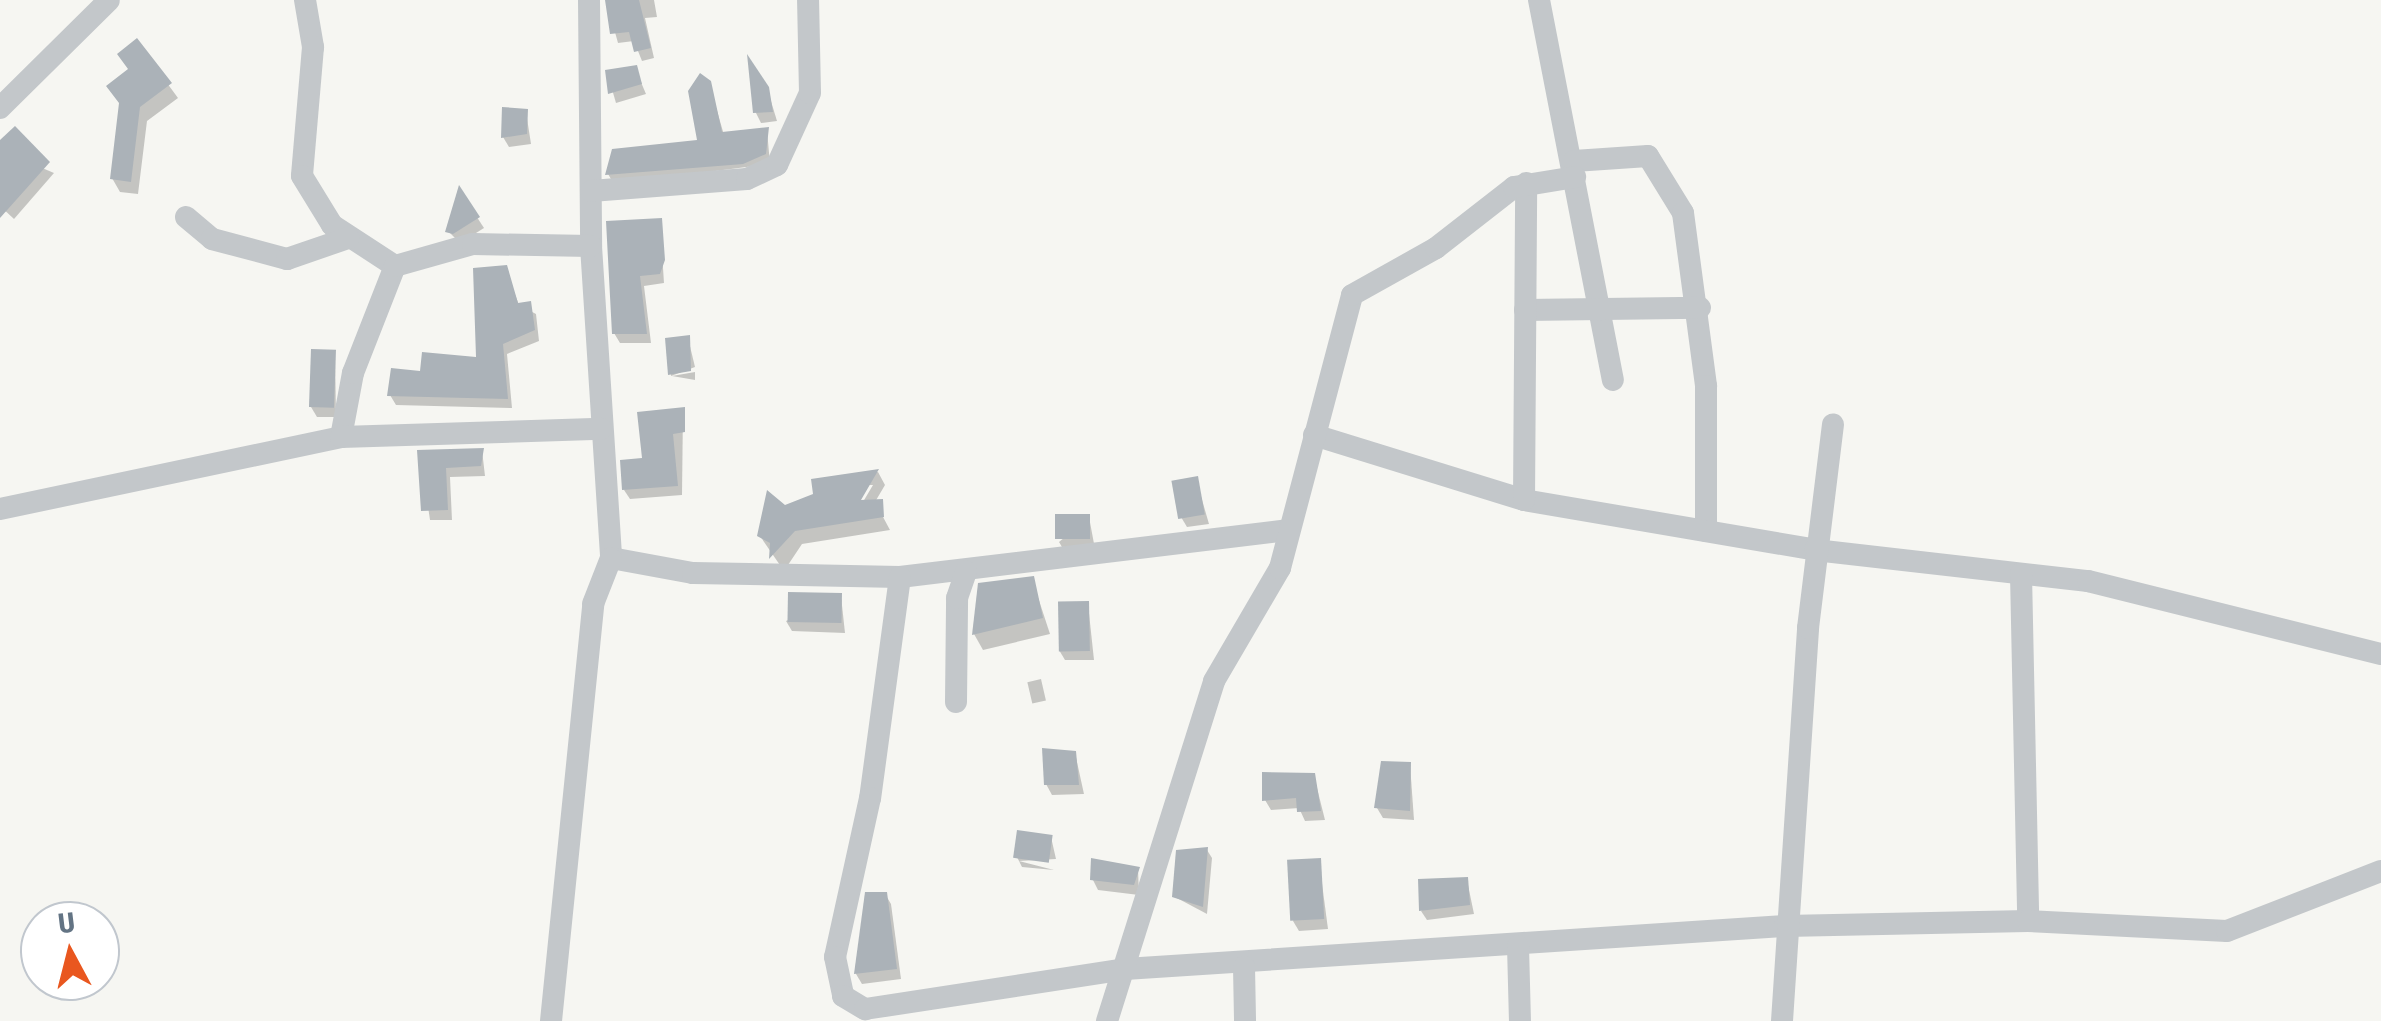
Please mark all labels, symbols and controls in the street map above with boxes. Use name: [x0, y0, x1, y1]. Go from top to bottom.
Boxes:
north arrow: [20, 901, 120, 1001]
text: U: [56, 905, 77, 940]

